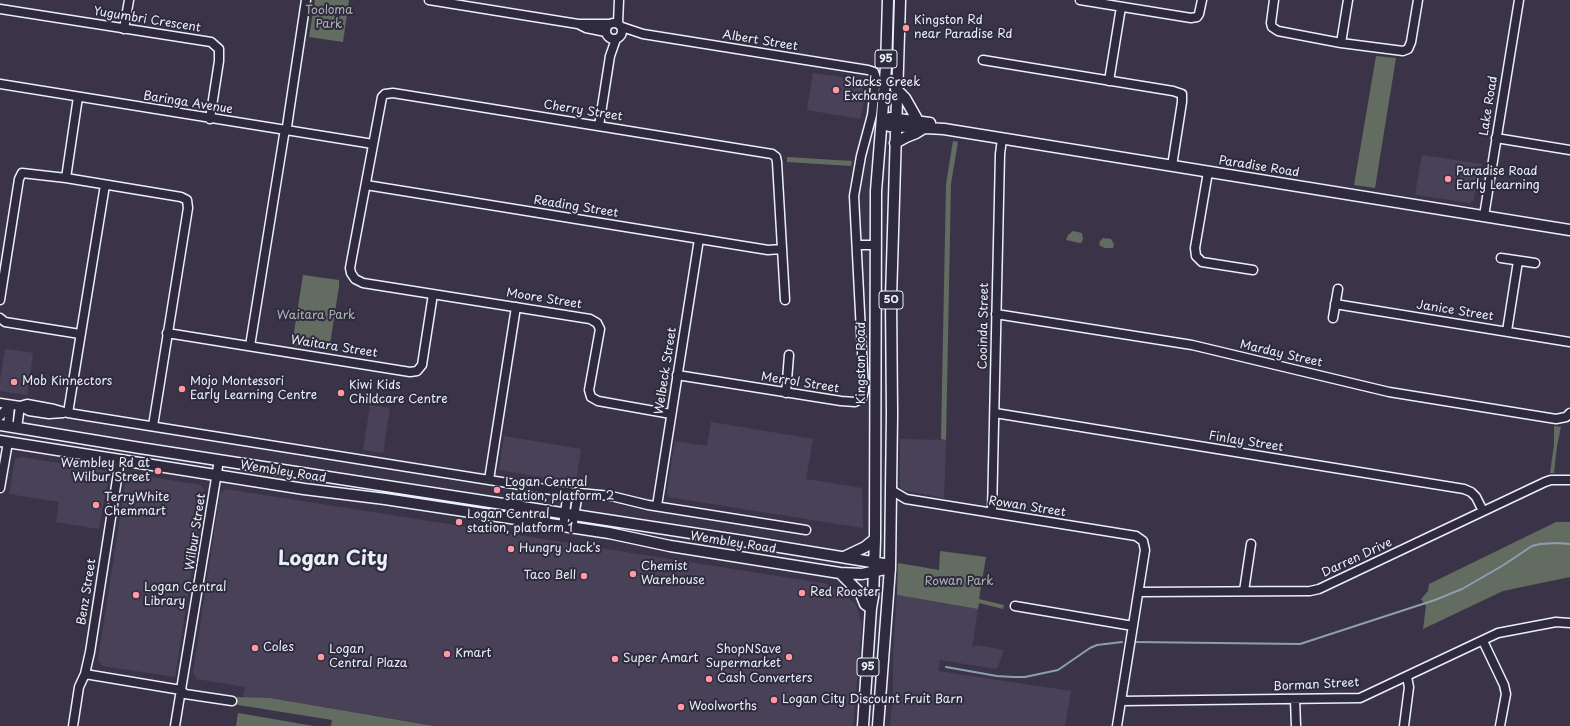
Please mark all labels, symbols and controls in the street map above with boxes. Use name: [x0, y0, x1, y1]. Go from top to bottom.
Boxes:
street label: Yugumbri Crescent: [92, 4, 202, 36]
park label: Tooloma Park: [305, 4, 353, 32]
place label: Kingston Rd near Paradise Rd: [914, 14, 1013, 42]
marker: Kingston Rd near Paradise Rd: [901, 23, 911, 33]
street label: Albert Street: [721, 28, 799, 54]
road number: 95: [875, 50, 897, 68]
street label: Lake Road: [1477, 75, 1501, 137]
place label: Slacks Creek Exchange: [844, 76, 920, 104]
marker: Slacks Creek Exchange: [831, 85, 841, 95]
street label: Baringa Avenue: [142, 89, 234, 117]
street label: Cherry Street: [542, 98, 624, 124]
street label: Paradise Road: [1218, 154, 1300, 180]
place label: Paradise Road Early Learning: [1456, 165, 1540, 193]
marker: Paradise Road Early Learning: [1443, 174, 1453, 184]
street label: Reading Street: [533, 193, 619, 221]
street label: Cooinda Street: [976, 283, 992, 369]
street label: Moore Street: [505, 286, 583, 312]
road number: 50: [879, 291, 903, 309]
street label: Janice Street: [1415, 298, 1495, 324]
park label: Waitara Park: [277, 309, 355, 323]
street label: Kingston Road: [855, 322, 869, 404]
street label: Welbeck Street: [652, 326, 680, 416]
street label: Waitara Street: [290, 333, 378, 361]
street label: Marday Street: [1238, 338, 1324, 370]
street label: Merrol Street: [760, 370, 840, 396]
place label: Mob Kinnectors: [22, 375, 112, 389]
place label: Mojo Montessori Early Learning Centre: [190, 375, 317, 403]
marker: Mob Kinnectors: [9, 377, 19, 387]
place label: Kiwi Kids Childcare Centre: [349, 379, 448, 407]
marker: Mojo Montessori Early Learning Centre: [177, 384, 187, 394]
marker: Kiwi Kids Childcare Centre: [336, 388, 346, 398]
street label: Finlay Street: [1208, 429, 1284, 455]
place label: Wembley Rd at Wilbur Street: [61, 457, 150, 485]
street label: Wembley Road: [239, 458, 327, 486]
marker: Wembley Rd at Wilbur Street: [153, 466, 163, 476]
place label: Logan Central station, platform 2: [505, 476, 614, 504]
marker: Logan Central station, platform 2: [492, 485, 502, 495]
place label: TerryWhite Chemmart: [104, 491, 169, 519]
street label: Wilbur Street: [183, 492, 209, 572]
street label: Rowan Street: [987, 494, 1067, 520]
marker: TerryWhite Chemmart: [91, 500, 101, 510]
place label: Logan Central station, platform 1: [467, 508, 573, 536]
marker: Logan Central station, platform 1: [454, 517, 464, 527]
street label: Wembley Road: [689, 529, 777, 557]
street label: Darren Drive: [1320, 535, 1394, 581]
place label: Hungry Jack's: [519, 542, 601, 556]
marker: Hungry Jack's: [506, 544, 516, 554]
district label: Logan City: [278, 547, 388, 571]
street label: Benz Street: [75, 558, 99, 626]
place label: Chemist Warehouse: [641, 560, 705, 588]
place label: Taco Bell: [524, 569, 576, 583]
marker: Chemist Warehouse: [628, 569, 638, 579]
marker: Taco Bell: [579, 571, 589, 581]
park label: Rowan Park: [925, 575, 993, 589]
place label: Logan Central Library: [144, 581, 227, 609]
place label: Red Rooster: [810, 586, 880, 600]
marker: Red Rooster: [797, 588, 807, 598]
marker: Logan Central Library: [131, 590, 141, 600]
place label: Coles: [263, 641, 294, 655]
marker: Coles: [250, 643, 260, 653]
place label: Logan Central Plaza: [329, 643, 407, 671]
place label: ShopNSave Supermarket: [706, 643, 781, 671]
place label: Kmart: [455, 647, 491, 661]
marker: Kmart: [442, 649, 452, 659]
marker: Logan Central Plaza: [316, 652, 326, 662]
place label: Super Amart: [623, 652, 698, 666]
marker: ShopNSave Supermarket: [784, 652, 794, 662]
marker: Super Amart: [610, 654, 620, 664]
road number: 95: [857, 658, 879, 676]
place label: Cash Converters: [717, 672, 813, 686]
marker: Cash Converters: [704, 674, 714, 684]
street label: Borman Street: [1272, 676, 1360, 694]
place label: Logan City Discount Fruit Barn: [782, 693, 963, 707]
marker: Logan City Discount Fruit Barn: [769, 695, 779, 705]
place label: Woolworths: [689, 700, 757, 714]
marker: Woolworths: [676, 702, 686, 712]

